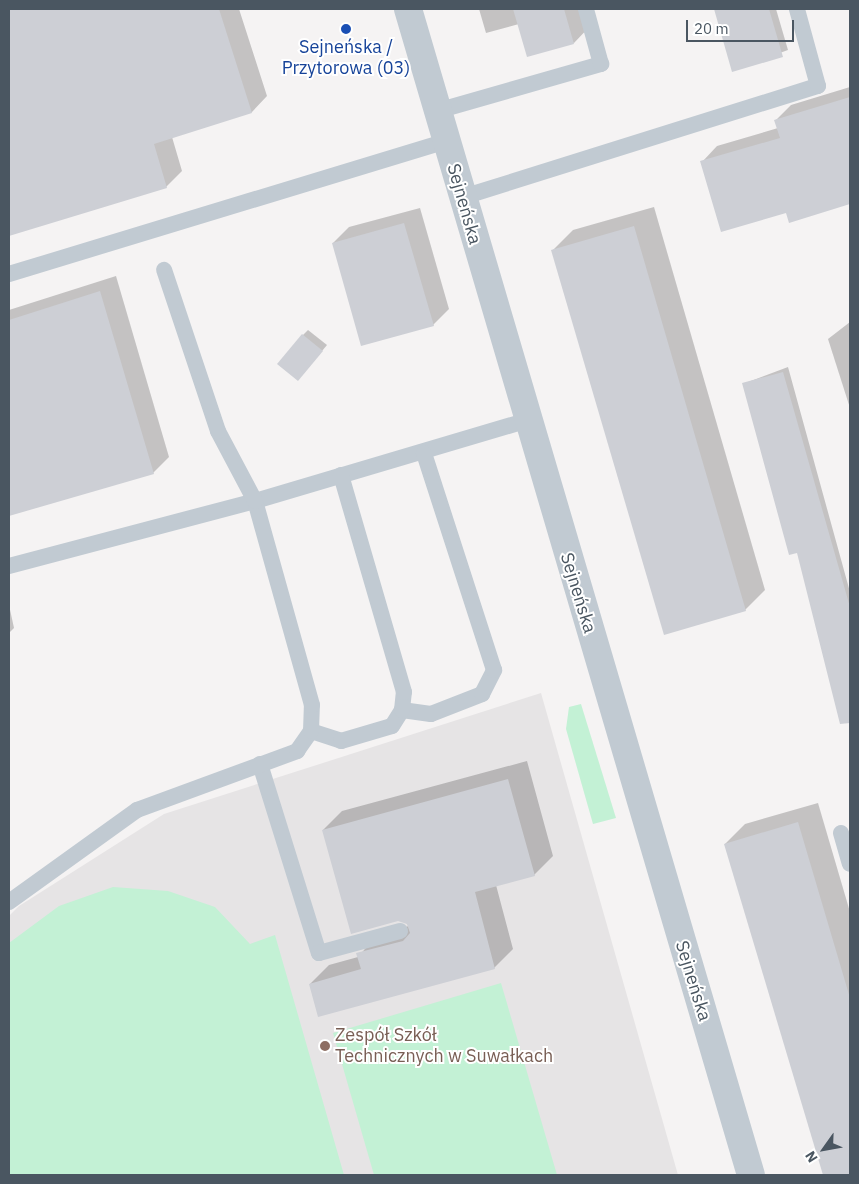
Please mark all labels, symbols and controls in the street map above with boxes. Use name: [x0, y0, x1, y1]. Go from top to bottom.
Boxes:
scale bar: [689, 10, 796, 42]
text: 20 m: [694, 19, 729, 38]
marker: Sejneńska / Przytorowa (03): [340, 23, 352, 35]
place label: Sejneńska / Przytorowa (03): [282, 37, 410, 80]
street label: Sejneńska: [442, 161, 486, 247]
street label: Sejneńska: [556, 550, 600, 636]
street label: Sejneńska: [671, 938, 715, 1024]
place label: Zespół Szkół Technicznych w Suwałkach: [335, 1025, 553, 1068]
marker: Zespół Szkół Technicznych w Suwałkach: [319, 1040, 331, 1052]
north arrow: [799, 1124, 849, 1174]
text: N: [801, 1148, 822, 1166]

